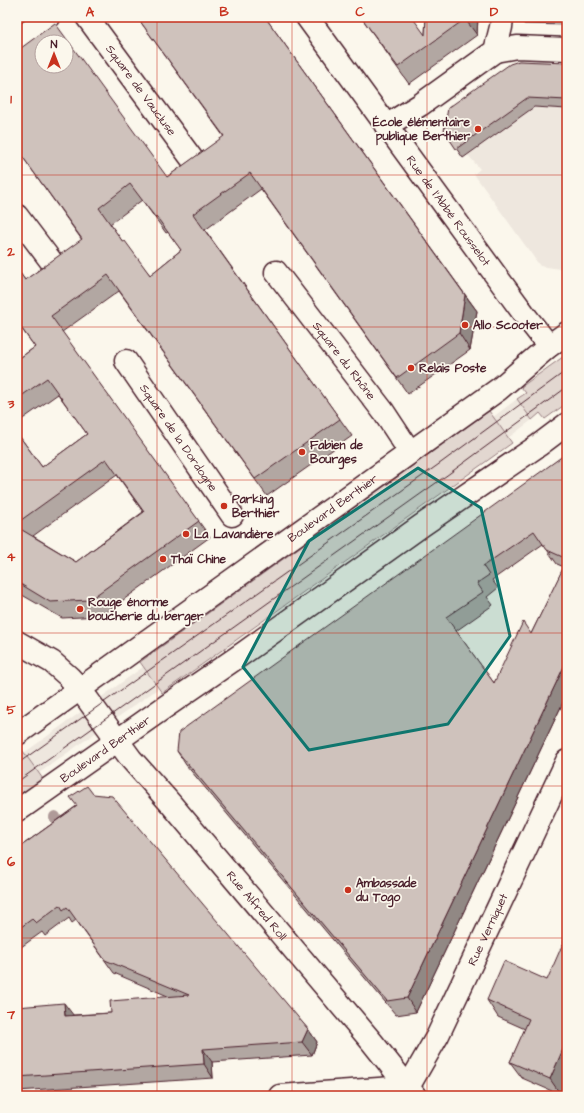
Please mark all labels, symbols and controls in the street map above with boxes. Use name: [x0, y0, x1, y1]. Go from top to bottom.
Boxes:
text: A: [86, 3, 95, 21]
text: B: [219, 3, 229, 21]
text: C: [355, 3, 365, 21]
text: D: [490, 3, 499, 21]
north arrow: [34, 34, 74, 74]
text: N: [51, 37, 58, 52]
street label: Square de Vaucluse: [102, 41, 181, 140]
text: 1: [10, 90, 12, 108]
place label: École élémentaire publique Berthier: [373, 114, 471, 146]
marker: École élémentaire publique Berthier: [473, 124, 483, 134]
street label: Rue de l'Abbé Rousselot: [402, 152, 495, 270]
text: 2: [6, 243, 15, 261]
place label: Allo Scooter: [473, 317, 543, 334]
street label: Square du Rhône: [309, 318, 380, 404]
marker: Allo Scooter: [460, 320, 470, 330]
place label: Relais Poste: [419, 360, 487, 377]
marker: Relais Poste: [406, 363, 416, 373]
street label: Square de la Dordogne: [136, 380, 222, 495]
text: 3: [7, 395, 15, 413]
place label: Fabien de Bourges: [310, 437, 363, 470]
marker: Fabien de Bourges: [297, 447, 307, 457]
street label: Boulevard Berthier: [284, 470, 381, 546]
place label: Parking Berthier: [232, 491, 280, 522]
marker: Parking Berthier: [219, 501, 229, 511]
place label: La Lavandière: [194, 526, 274, 543]
marker: La Lavandière: [181, 529, 191, 539]
text: 4: [7, 548, 16, 566]
place label: Thaï Chine: [170, 551, 226, 568]
marker: Thaï Chine: [158, 554, 168, 564]
place label: Rouge énorme boucherie du berger: [88, 594, 204, 627]
marker: Rouge énorme boucherie du berger: [75, 604, 85, 614]
text: 5: [6, 701, 16, 719]
street label: Boulevard Berthier: [57, 711, 154, 787]
text: 6: [7, 853, 16, 871]
street label: Rue Alfred Roll: [223, 867, 291, 944]
place label: Ambassade du Togo: [355, 875, 417, 908]
marker: Ambassade du Togo: [343, 885, 353, 895]
street label: Rue Verniquet: [463, 890, 512, 968]
text: 7: [6, 1006, 16, 1024]

